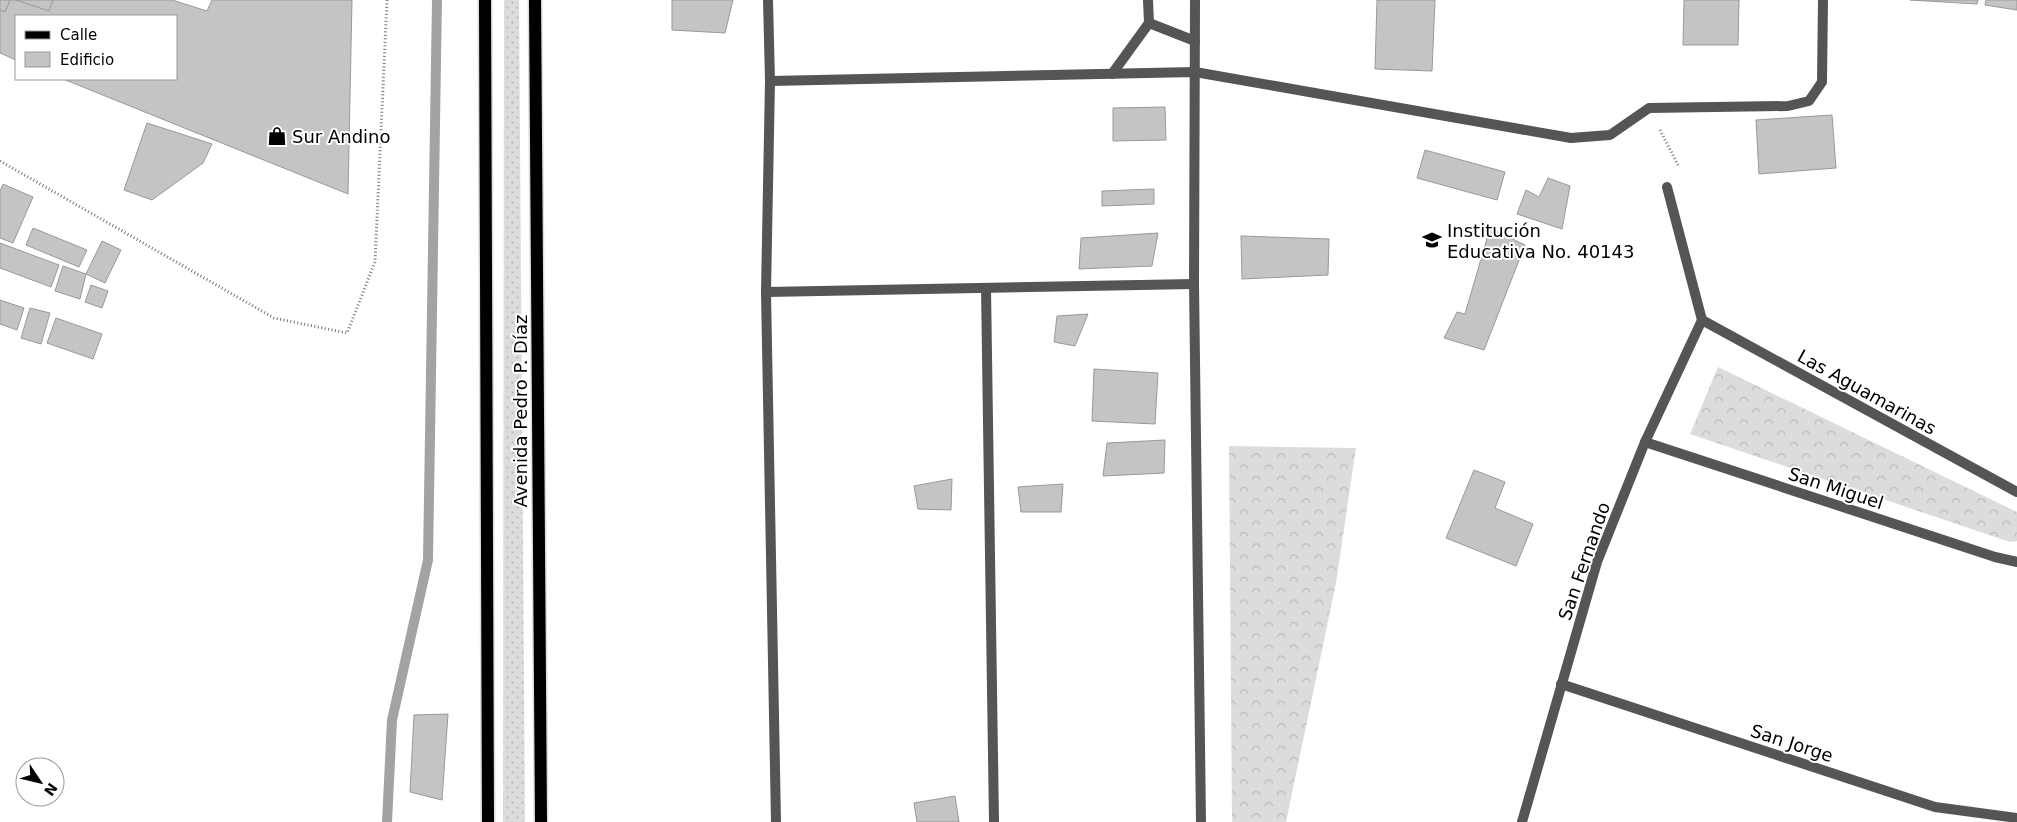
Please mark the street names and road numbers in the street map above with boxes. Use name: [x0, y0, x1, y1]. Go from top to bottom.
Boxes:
street label: Avenida Pedro P. Díaz: [510, 315, 531, 507]
street label: Las Aguamarinas: [1794, 345, 1940, 439]
street label: San Miguel: [1786, 463, 1886, 513]
street label: San Fernando: [1554, 499, 1614, 623]
street label: San Jorge: [1748, 720, 1836, 766]

